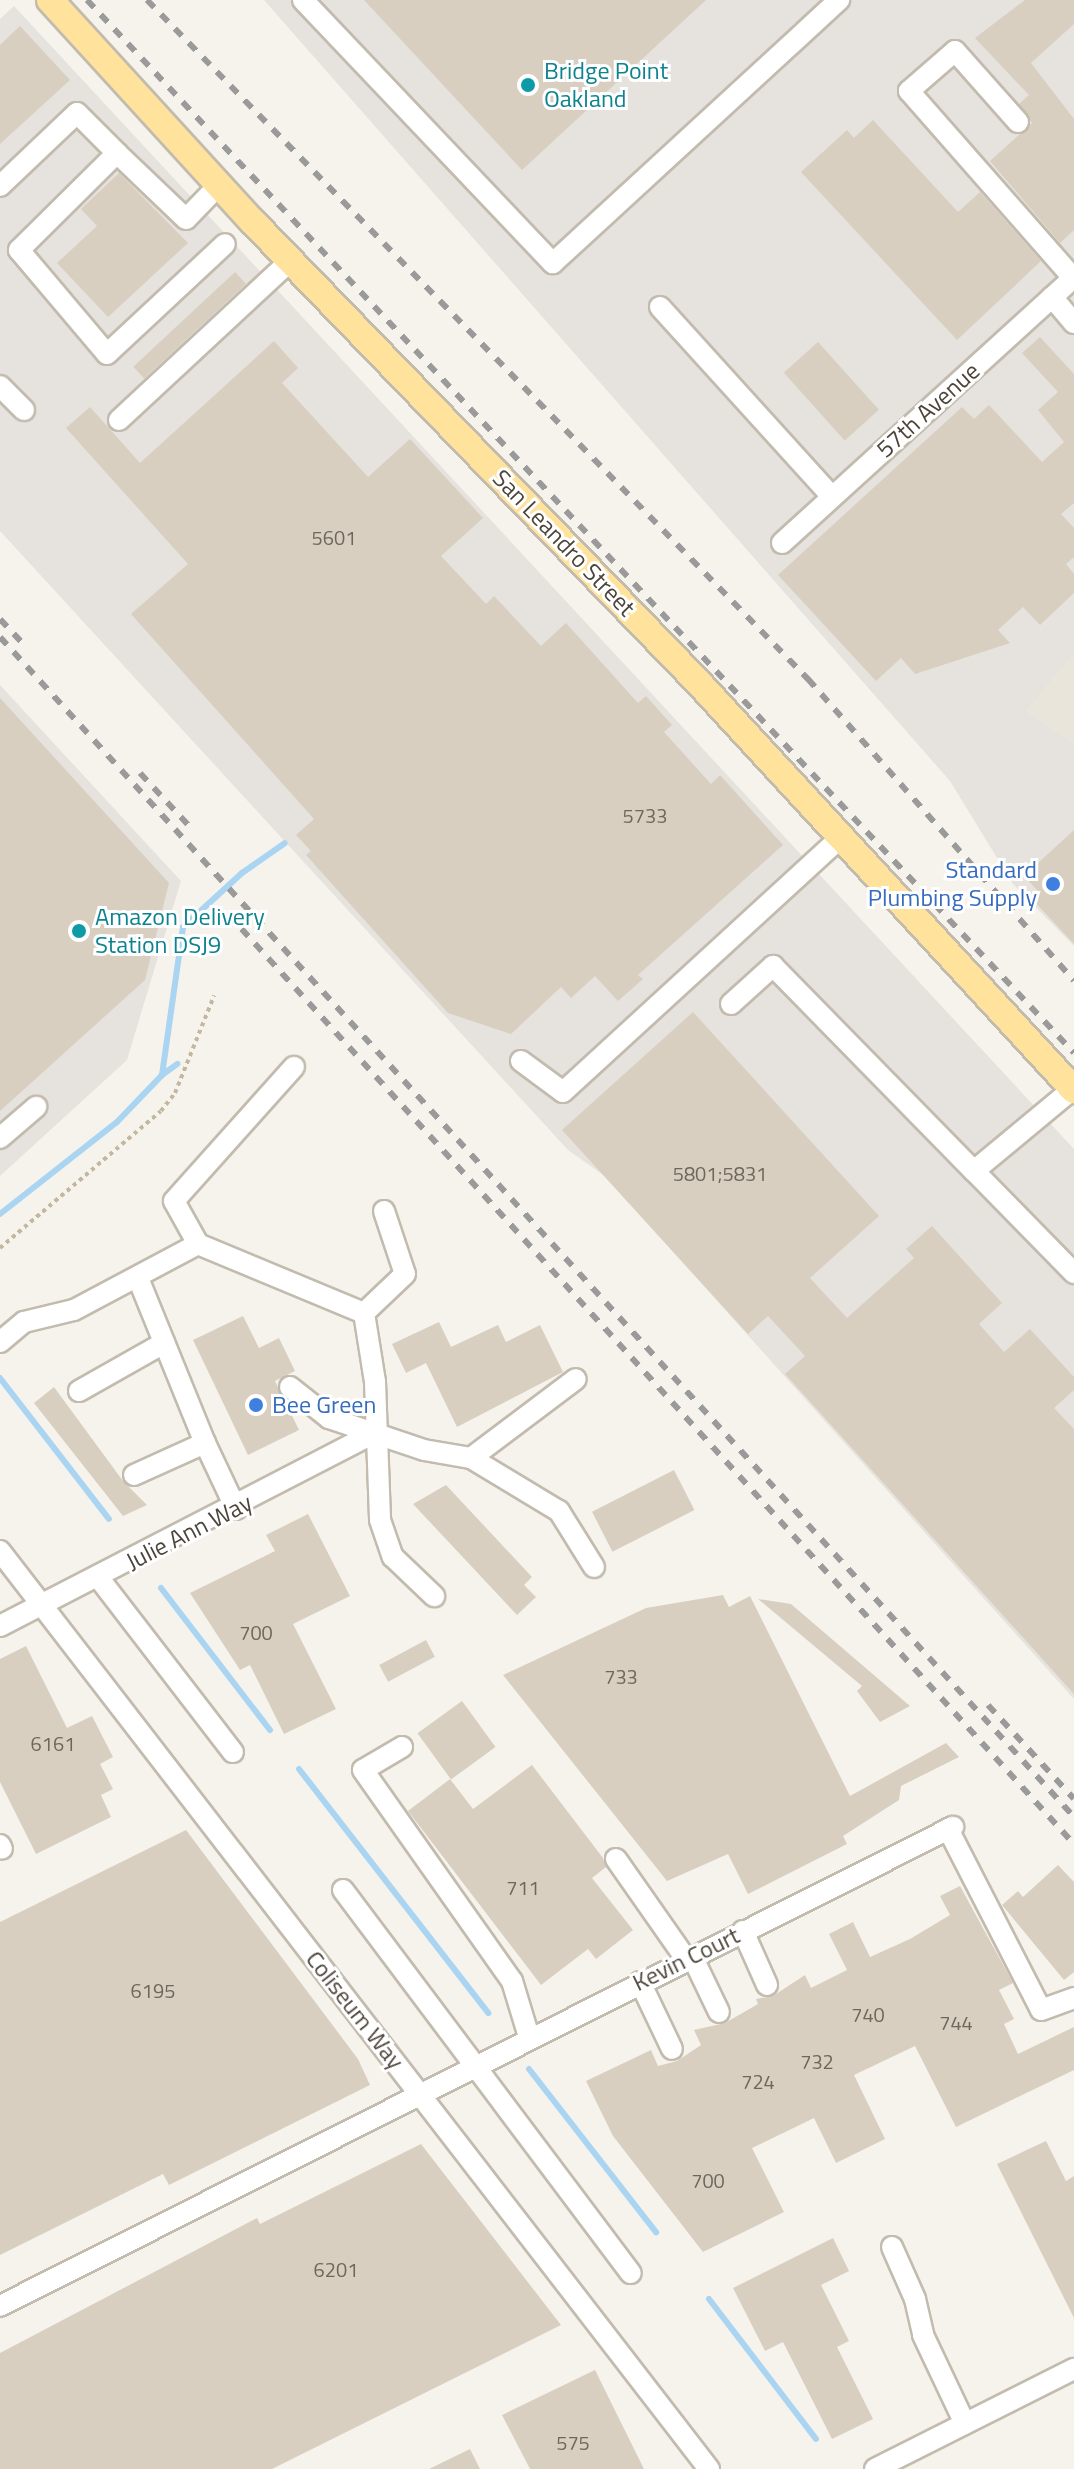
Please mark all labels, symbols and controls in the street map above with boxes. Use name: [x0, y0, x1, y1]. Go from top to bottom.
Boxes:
place label: Bridge Point Oakland: [544, 57, 668, 113]
marker: Bridge Point Oakland: [519, 76, 537, 94]
street label: 57th Avenue: [871, 356, 985, 464]
street label: San Leandro Street: [487, 464, 641, 622]
house number: 5601: [312, 525, 356, 549]
house number: 5733: [623, 803, 667, 827]
place label: Standard Plumbing Supply: [868, 856, 1037, 912]
marker: Standard Plumbing Supply: [1044, 875, 1062, 893]
place label: Amazon Delivery Station DSJ9: [95, 903, 265, 959]
marker: Amazon Delivery Station DSJ9: [70, 922, 88, 940]
house number: 5801;5831: [673, 1161, 767, 1185]
place label: Bee Green: [272, 1391, 376, 1419]
marker: Bee Green: [247, 1396, 265, 1414]
street label: Julie Ann Way: [121, 1488, 257, 1576]
house number: 700: [239, 1620, 273, 1644]
house number: 733: [604, 1664, 638, 1688]
house number: 6161: [31, 1731, 75, 1755]
house number: 711: [506, 1875, 540, 1899]
street label: Kevin Court: [628, 1921, 744, 1997]
street label: Coliseum Way: [300, 1945, 410, 2075]
house number: 6195: [131, 1978, 175, 2002]
house number: 740: [851, 2002, 885, 2026]
house number: 744: [939, 2010, 973, 2034]
house number: 732: [800, 2049, 834, 2073]
house number: 724: [741, 2069, 775, 2093]
house number: 700: [691, 2168, 725, 2192]
house number: 6201: [314, 2257, 358, 2281]
house number: 575: [556, 2430, 590, 2454]

